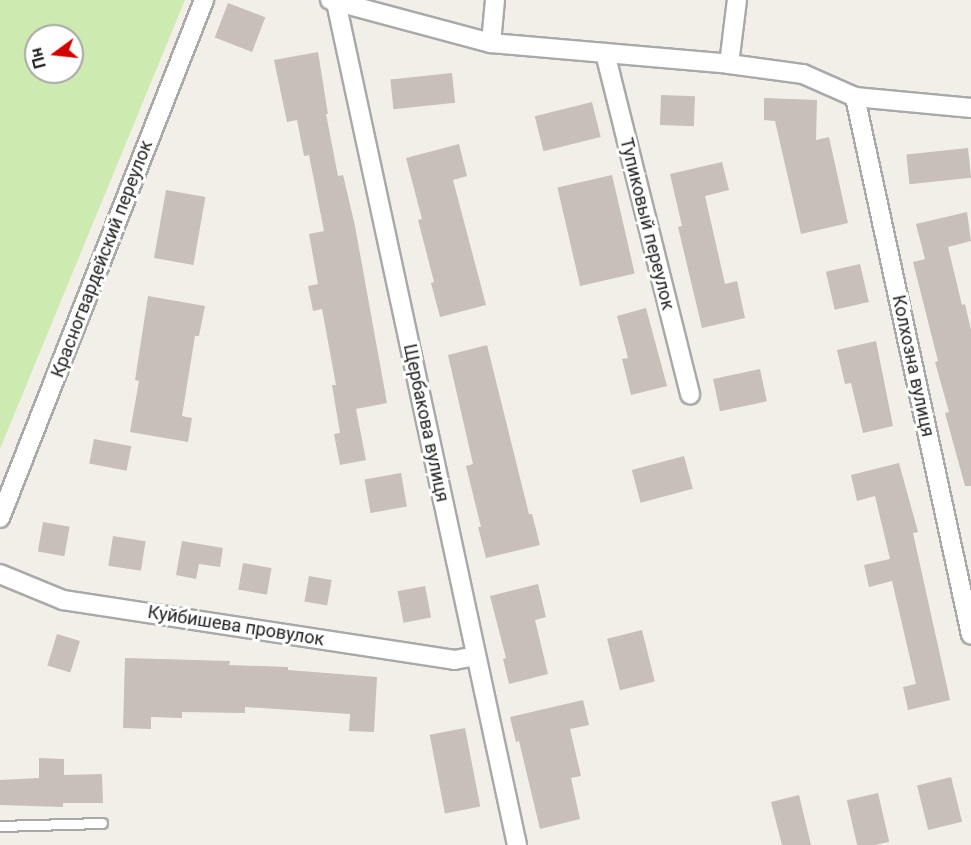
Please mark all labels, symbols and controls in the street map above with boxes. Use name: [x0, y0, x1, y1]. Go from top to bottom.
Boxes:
north arrow: [24, 24, 84, 84]
text: Пн: [26, 46, 50, 71]
street label: Тупиковый переулок: [615, 136, 679, 312]
street label: Красногвардейский переулок: [47, 137, 157, 381]
street label: Колхозна вулиця: [887, 293, 939, 439]
street label: Щербакова вулиця: [399, 342, 453, 504]
street label: Куйбишева провулок: [146, 601, 326, 651]

